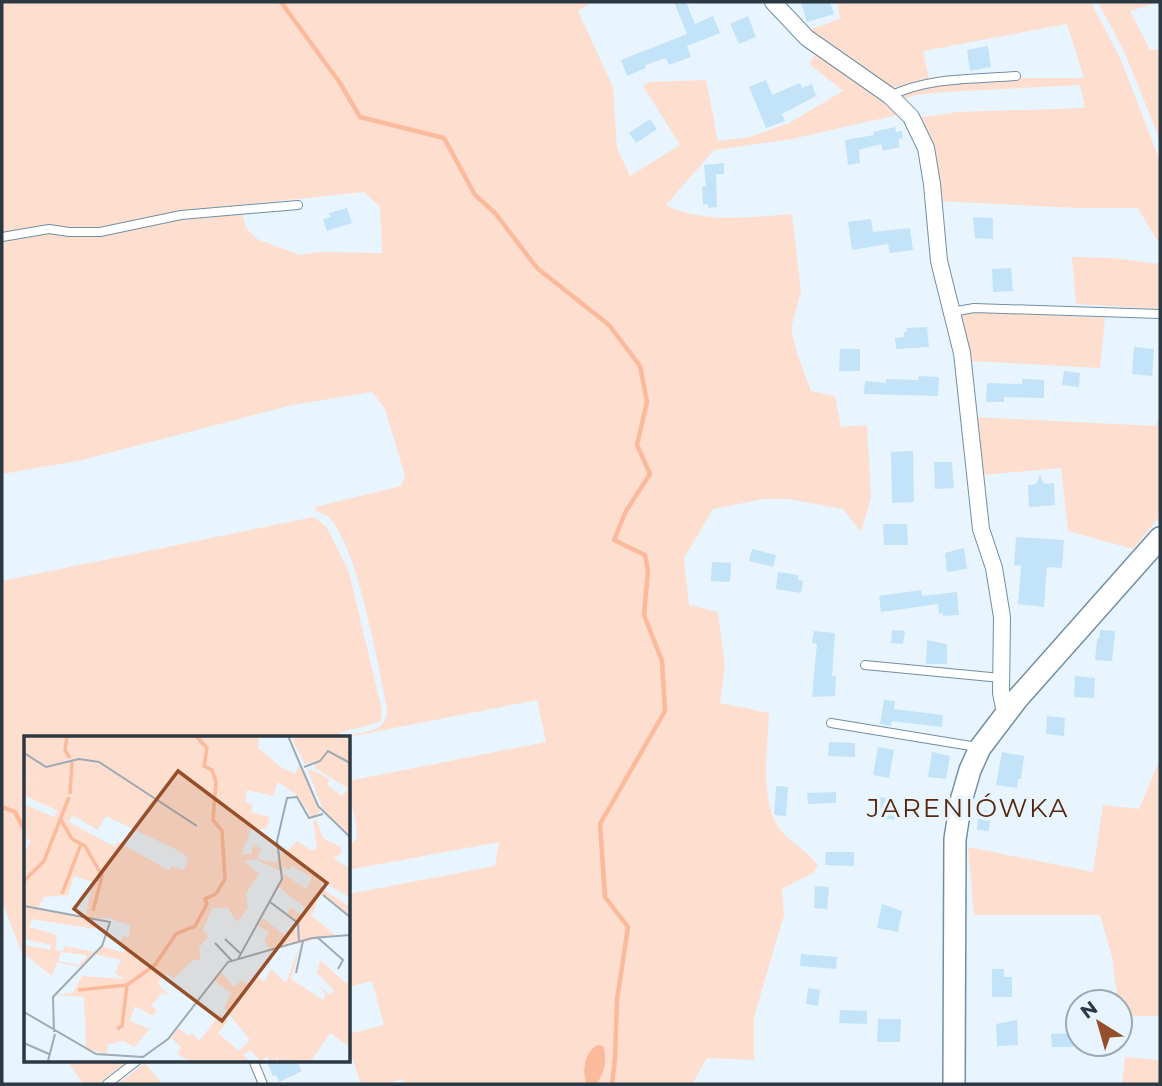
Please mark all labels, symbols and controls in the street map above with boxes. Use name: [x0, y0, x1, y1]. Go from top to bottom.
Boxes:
inset map: [24, 736, 350, 1062]
district label: JARENIÓWKA: [866, 792, 1069, 824]
north arrow: [1064, 988, 1134, 1058]
text: N: [1076, 996, 1102, 1024]

